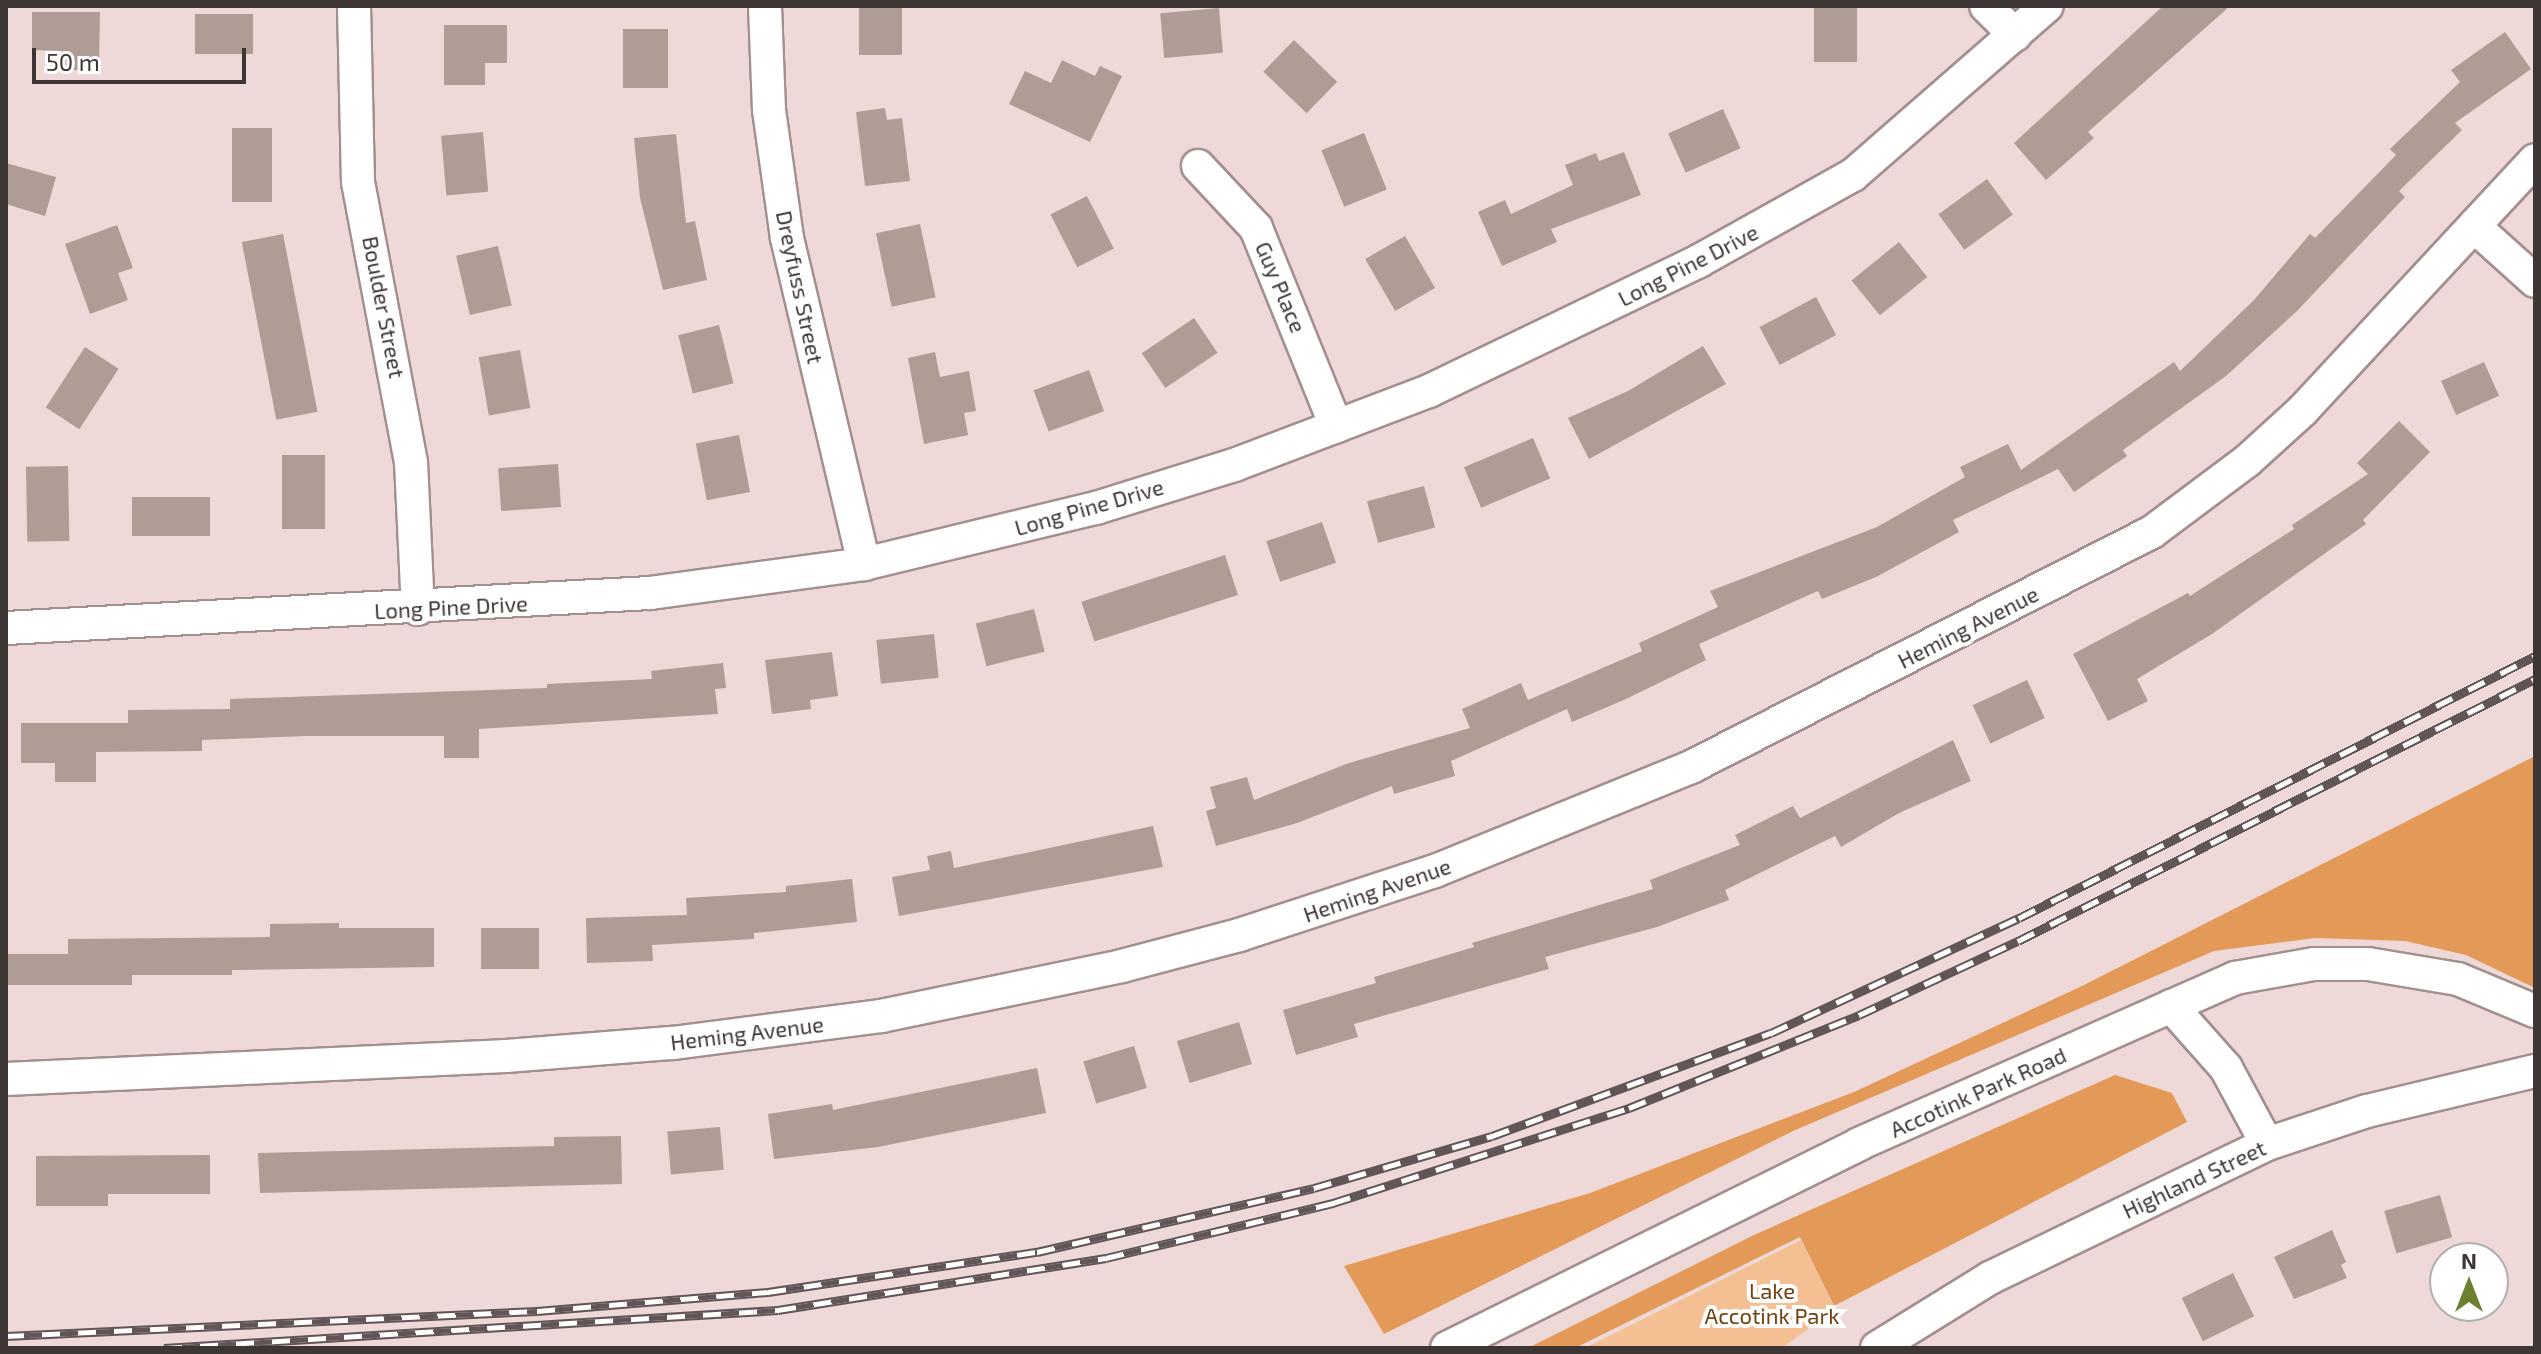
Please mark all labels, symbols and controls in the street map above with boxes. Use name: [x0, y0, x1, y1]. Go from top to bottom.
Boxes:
scale bar: [36, 32, 250, 82]
text: 50 m: [46, 47, 100, 76]
street label: Dreyfuss Street: [771, 208, 829, 366]
street label: Long Pine Drive: [1613, 218, 1763, 312]
street label: Boulder Street: [357, 234, 411, 380]
street label: Guy Place: [1250, 237, 1312, 337]
street label: Long Pine Drive: [1011, 473, 1167, 541]
street label: Heming Avenue: [1893, 580, 2043, 674]
street label: Long Pine Drive: [373, 590, 529, 624]
street label: Heming Avenue: [1299, 852, 1455, 928]
street label: Heming Avenue: [669, 1010, 825, 1056]
street label: Accotink Park Road: [1886, 1041, 2070, 1143]
street label: Highland Street: [2118, 1134, 2270, 1224]
north arrow: [2429, 1242, 2509, 1322]
text: N: [2461, 1247, 2477, 1273]
park label: Lake Accotink Park: [1704, 1277, 1840, 1328]

